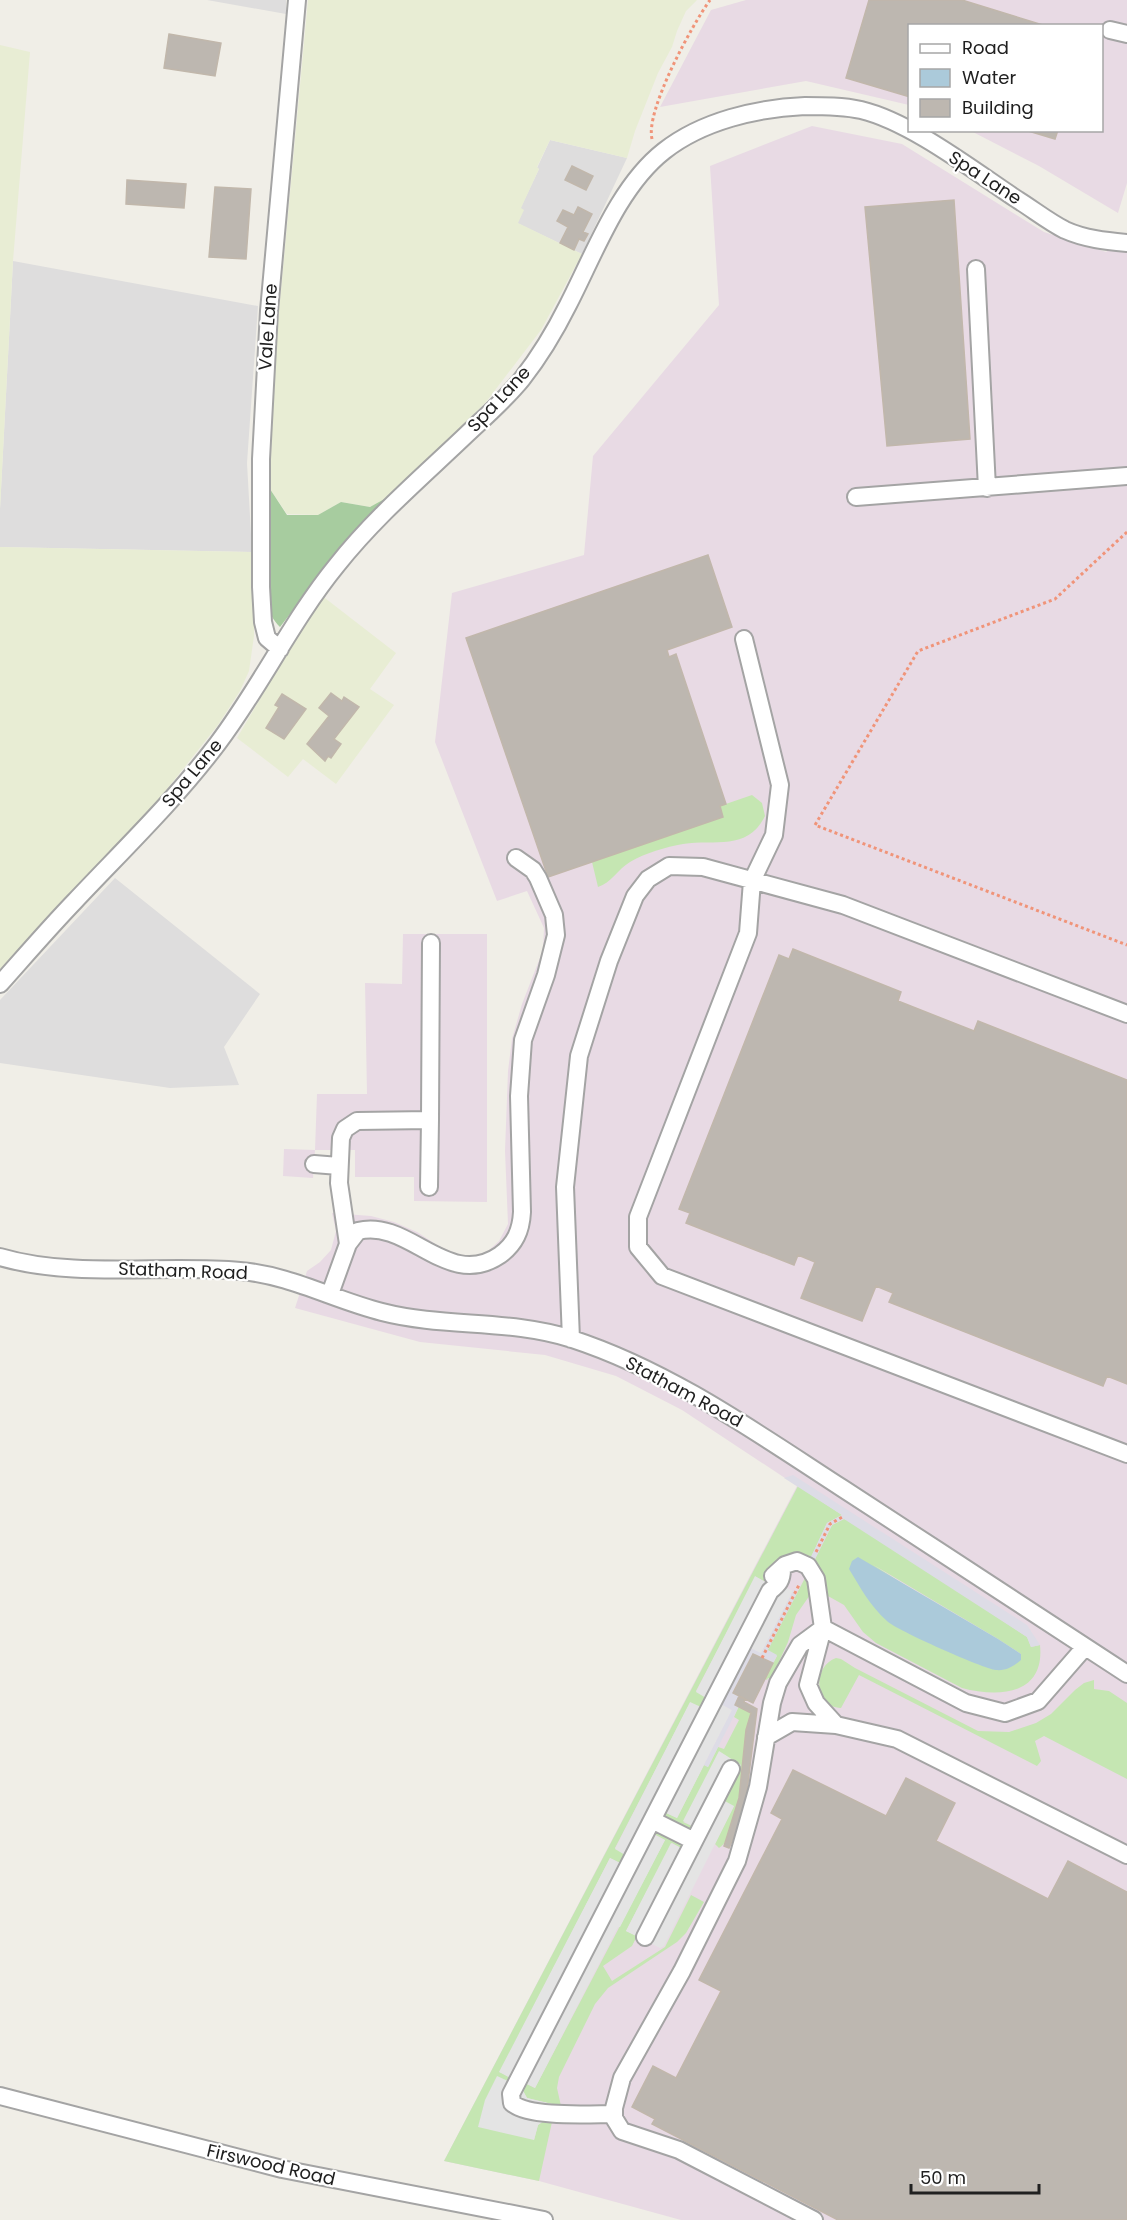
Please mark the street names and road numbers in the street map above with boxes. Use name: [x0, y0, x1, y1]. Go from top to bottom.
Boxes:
street label: Spa Lane: [944, 145, 1027, 210]
street label: Vale Lane: [252, 283, 283, 371]
street label: Spa Lane: [461, 360, 536, 437]
street label: Spa Lane: [156, 733, 228, 812]
street label: Statham Road: [118, 1256, 248, 1285]
street label: Statham Road: [621, 1350, 747, 1433]
street label: Firswood Road: [204, 2138, 338, 2191]

